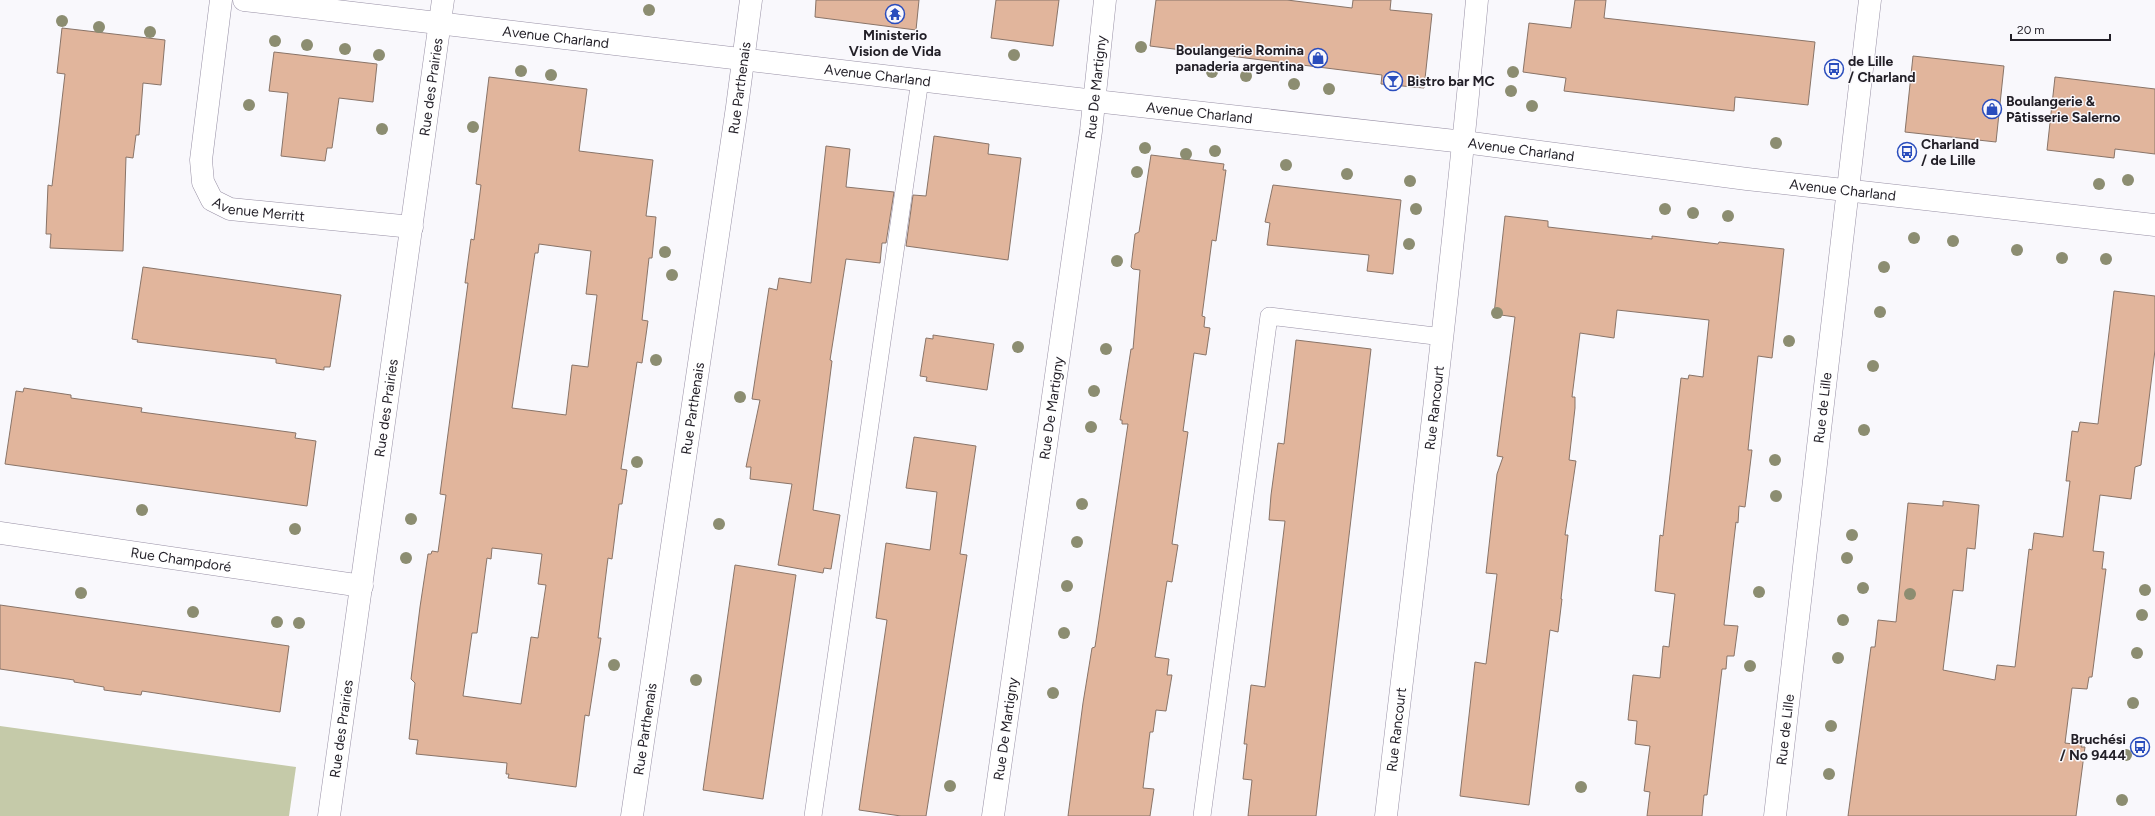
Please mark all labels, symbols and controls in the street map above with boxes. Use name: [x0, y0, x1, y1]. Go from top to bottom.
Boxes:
temple icon: Ministerio Vision de Vida: [884, 3, 906, 25]
scale bar: [2011, 16, 2110, 42]
street label: Avenue Charland: [502, 23, 610, 52]
text: 20 m: [2017, 23, 2045, 37]
place label: Ministerio Vision de Vida: [849, 27, 941, 60]
street label: Rue De Martigny: [1082, 34, 1110, 140]
street label: Rue des Prairies: [416, 37, 447, 137]
street label: Rue Parthenais: [725, 41, 754, 135]
place label: Boulangerie Romina panaderia argentina: [1175, 42, 1304, 75]
shop icon: Boulangerie Romina panaderia argentina: [1307, 47, 1329, 69]
place label: de Lille / Charland: [1848, 53, 1915, 86]
bus stop icon: de Lille / Charland: [1823, 58, 1845, 80]
street label: Avenue Charland: [823, 61, 932, 90]
bar icon: Bistro bar MC: [1382, 70, 1404, 92]
place label: Bistro bar MC: [1407, 73, 1495, 90]
place label: Boulangerie & Pâtisserie Salerno: [2006, 93, 2120, 126]
shop icon: Boulangerie & Pâtisserie Salerno: [1981, 98, 2003, 120]
street label: Avenue Charland: [1145, 99, 1253, 127]
street label: Avenue Charland: [1467, 135, 1575, 165]
place label: Charland / de Lille: [1921, 136, 1979, 169]
bus stop icon: Charland / de Lille: [1896, 141, 1918, 163]
street label: Avenue Charland: [1789, 176, 1897, 205]
street label: Avenue Merritt: [209, 194, 306, 225]
street label: Rue De Martigny: [1036, 355, 1068, 461]
street label: Rue des Prairies: [371, 358, 402, 458]
street label: Rue Parthenais: [678, 361, 708, 456]
street label: Rue Rancourt: [1421, 365, 1448, 451]
street label: Rue de Lille: [1810, 371, 1836, 444]
street label: Rue Champdoré: [129, 544, 233, 576]
street label: Rue De Martigny: [990, 676, 1022, 782]
street label: Rue des Prairies: [326, 679, 357, 779]
street label: Rue Parthenais: [630, 682, 661, 776]
street label: Rue Rancourt: [1383, 686, 1410, 773]
street label: Rue de Lille: [1773, 693, 1798, 766]
place label: Bruchési / No 9444: [2060, 731, 2126, 764]
bus stop icon: Bruchési / No 9444: [2129, 736, 2151, 758]

